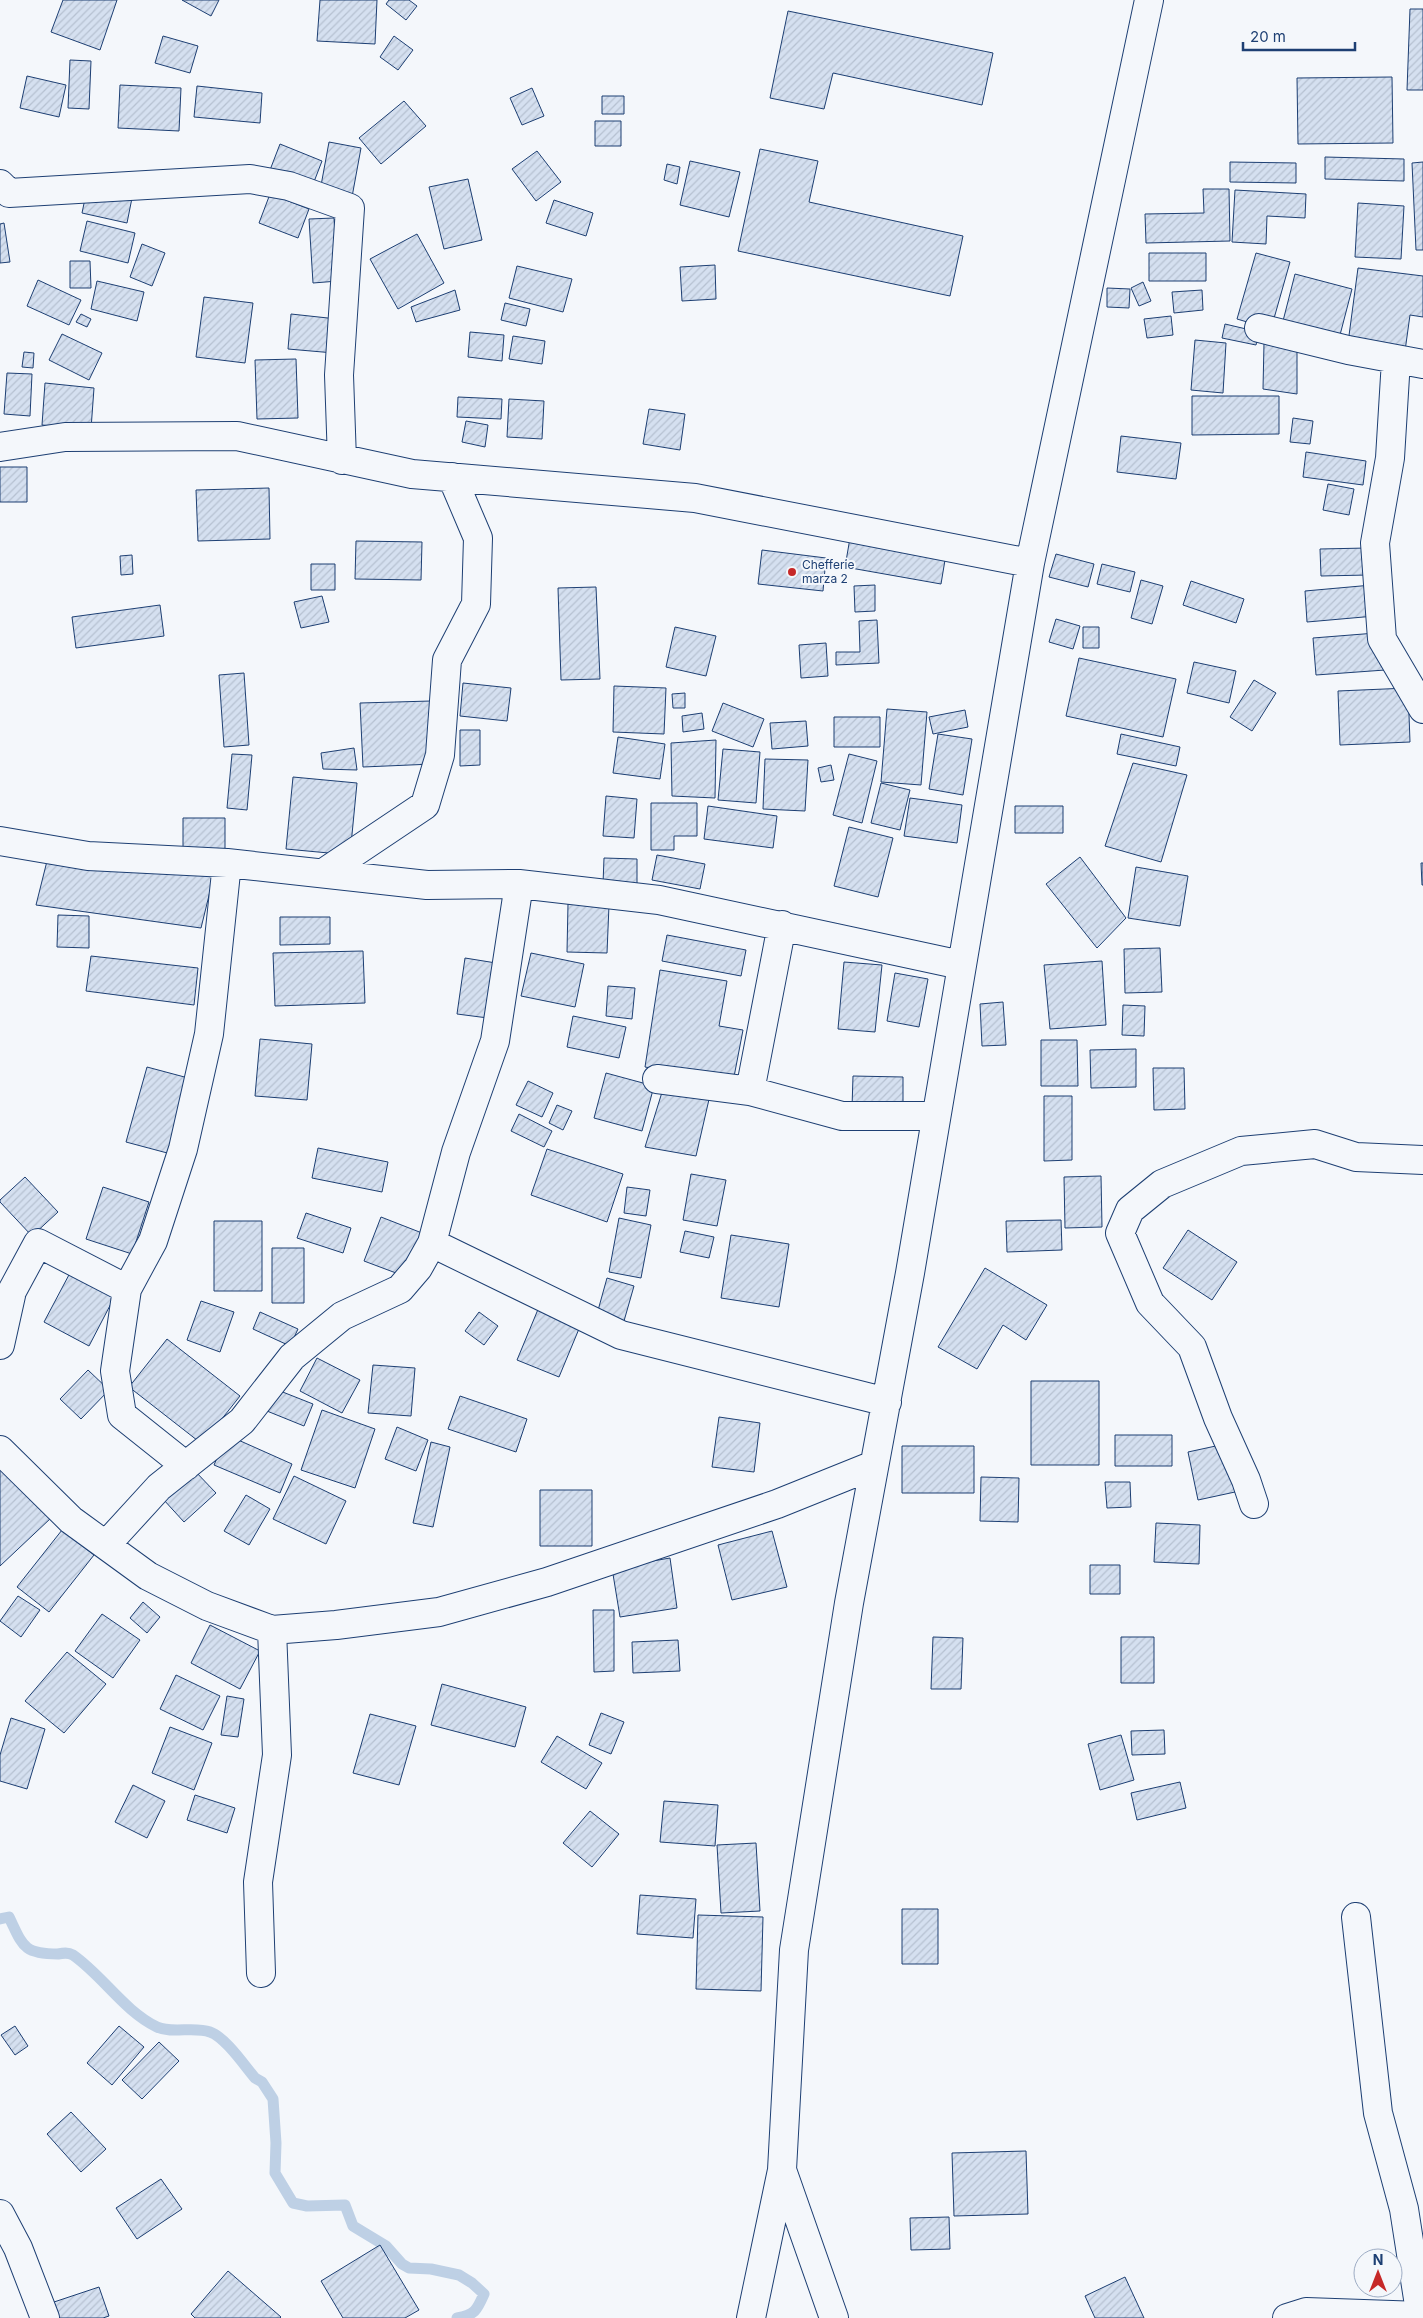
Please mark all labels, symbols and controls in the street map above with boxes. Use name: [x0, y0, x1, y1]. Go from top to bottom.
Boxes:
scale bar: [1243, 20, 1356, 52]
text: 20 m: [1250, 27, 1286, 46]
place label: Chefferie marza 2: [802, 557, 855, 586]
marker: Chefferie marza 2: [786, 566, 798, 578]
north arrow: [1353, 2248, 1403, 2298]
text: N: [1373, 2251, 1383, 2268]

